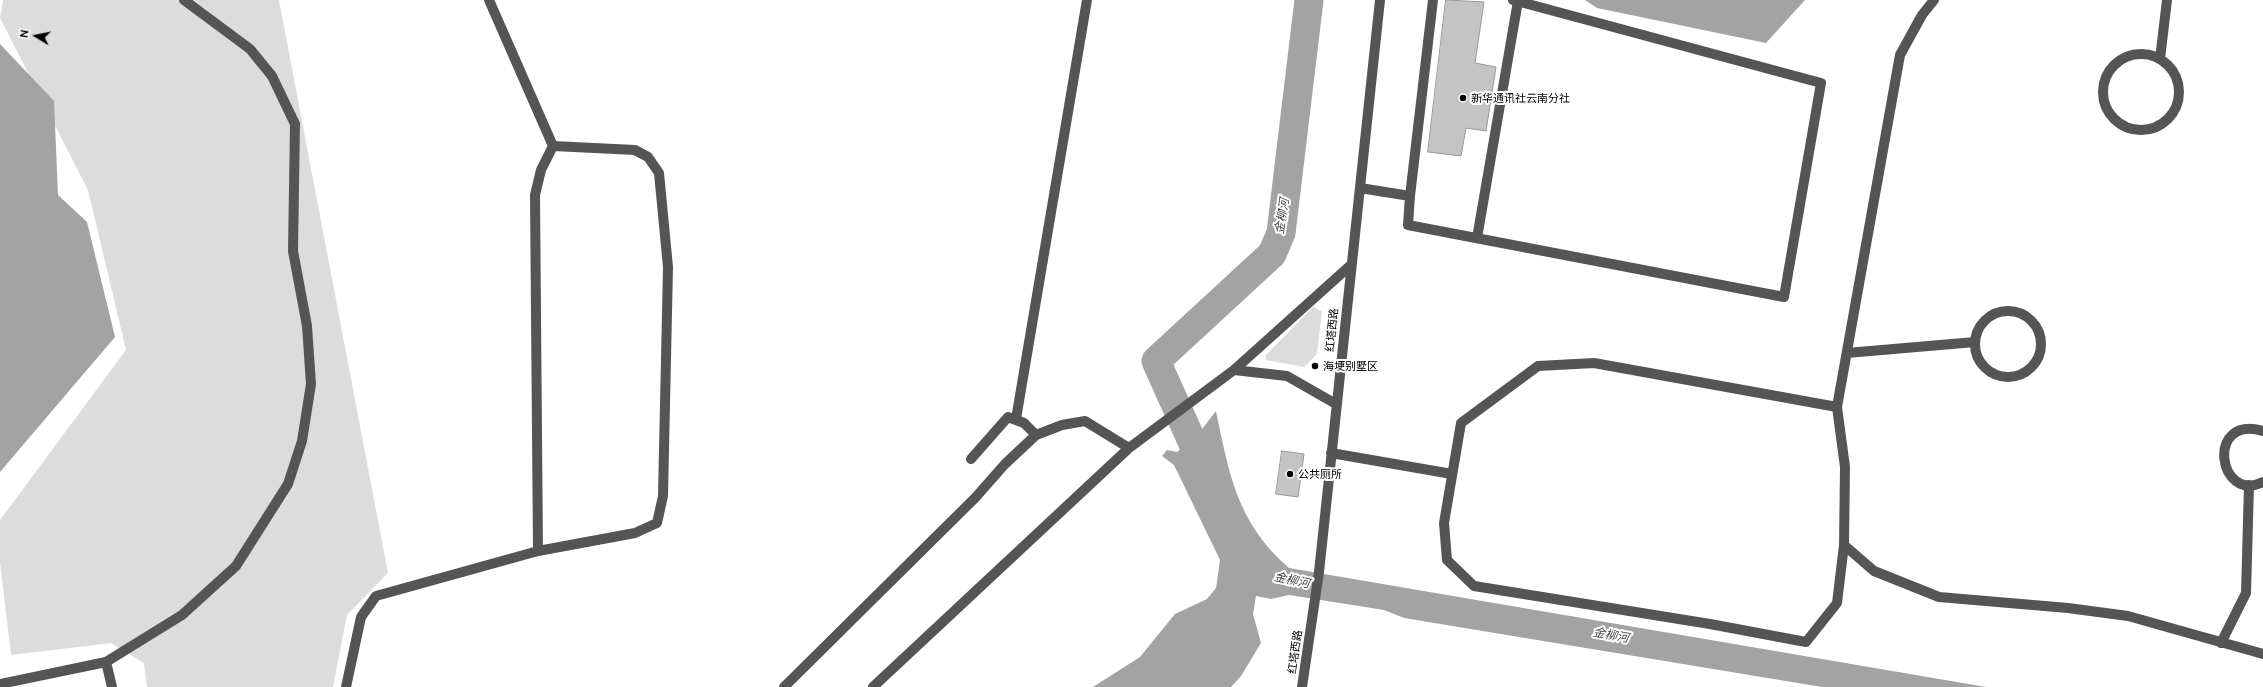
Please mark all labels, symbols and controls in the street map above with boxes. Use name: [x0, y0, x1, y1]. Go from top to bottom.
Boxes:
north arrow: [16, 16, 56, 56]
text: N: [18, 29, 31, 39]
place label: 新华通讯社云南分社: [1471, 91, 1570, 105]
marker: 新华通讯社云南分社: [1458, 93, 1468, 103]
water label: 金柳河: [1272, 197, 1292, 235]
street label: 红塔西路: [1323, 307, 1341, 353]
place label: 海埂别墅区: [1323, 359, 1378, 373]
marker: 海埂别墅区: [1310, 361, 1320, 371]
place label: 公共厕所: [1298, 467, 1342, 481]
marker: 公共厕所: [1285, 469, 1295, 479]
water label: 金柳河: [1273, 569, 1311, 591]
water label: 金柳河: [1592, 625, 1630, 645]
street label: 红塔西路: [1285, 629, 1305, 675]

